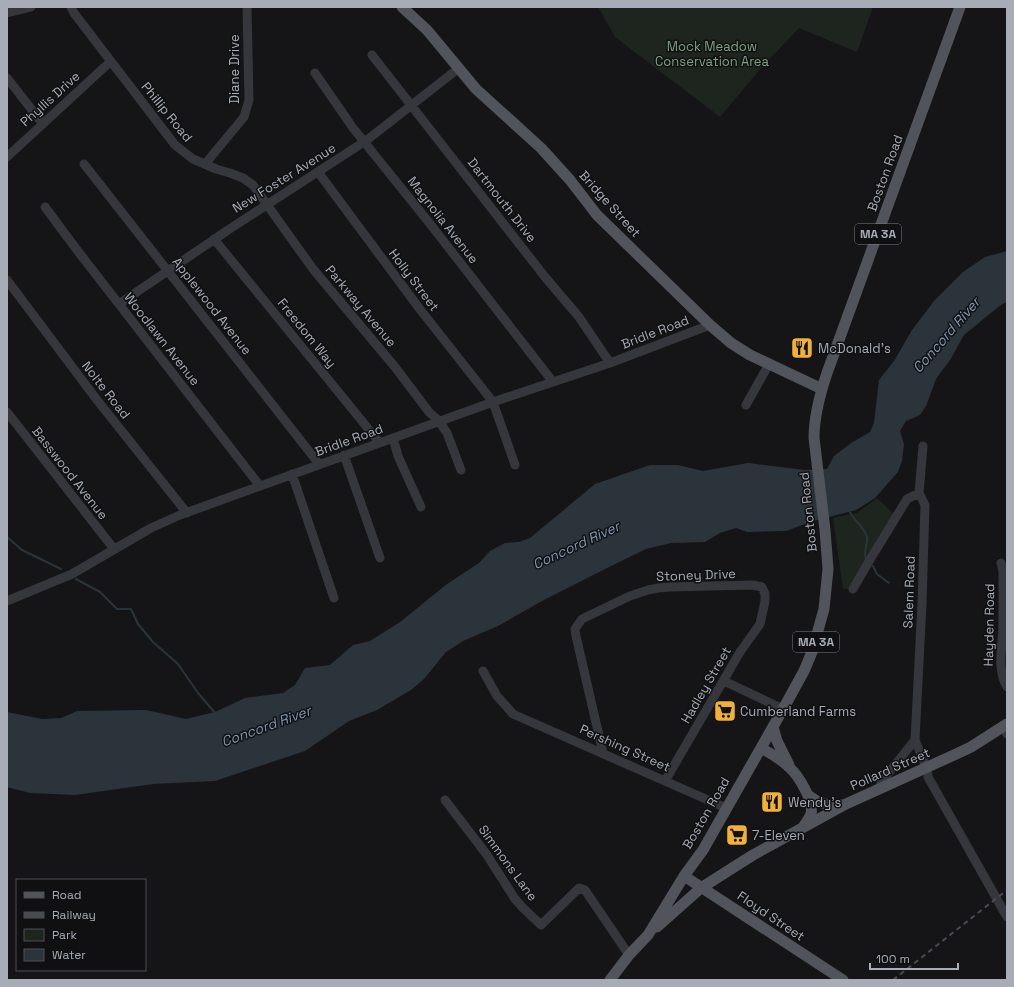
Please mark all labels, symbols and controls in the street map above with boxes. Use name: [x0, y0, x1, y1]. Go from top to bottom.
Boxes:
street label: Diane Drive: [226, 34, 243, 104]
park label: Mock Meadow Conservation Area: [655, 38, 770, 70]
street label: Phyllis Drive: [17, 68, 83, 130]
street label: Phillip Road: [138, 79, 196, 145]
street label: Boston Road: [863, 132, 907, 214]
street label: New Foster Avenue: [229, 139, 339, 217]
street label: Dartmouth Drive: [464, 154, 540, 246]
street label: Bridge Street: [576, 167, 644, 241]
street label: Magnolia Avenue: [404, 173, 482, 267]
road number: MA 3A: [855, 224, 901, 244]
street label: Holly Street: [385, 245, 443, 315]
street label: Applewood Avenue: [169, 254, 255, 358]
street label: Parkway Avenue: [322, 262, 400, 350]
street label: Woodlawn Avenue: [120, 289, 204, 389]
water label: Concord River: [908, 292, 985, 376]
street label: Freedom Way: [274, 295, 340, 371]
street label: Bridle Road: [619, 311, 691, 353]
restaurant icon: McDonald's: [789, 335, 815, 361]
place label: McDonald's: [818, 340, 891, 357]
street label: Nolte Road: [78, 358, 134, 422]
street label: Bridle Road: [313, 420, 385, 460]
street label: Basswood Avenue: [28, 423, 112, 523]
street label: Boston Road: [795, 471, 821, 553]
water label: Concord River: [530, 516, 624, 573]
street label: Salem Road: [899, 555, 919, 629]
street label: Stoney Drive: [656, 565, 736, 585]
street label: Hayden Road: [980, 583, 998, 667]
road number: MA 3A: [793, 632, 839, 652]
street label: Hadley Street: [677, 643, 735, 727]
supermarket icon: Cumberland Farms: [712, 698, 738, 724]
water label: Concord River: [219, 701, 315, 751]
place label: Cumberland Farms: [740, 703, 856, 720]
street label: Pershing Street: [577, 720, 673, 776]
street label: Pollard Street: [847, 744, 933, 794]
street label: Boston Road: [679, 774, 733, 852]
restaurant icon: Wendy's: [759, 789, 785, 815]
place label: Wendy's: [788, 794, 841, 811]
street label: Simmons Lane: [475, 822, 541, 904]
supermarket icon: 7-Eleven: [724, 822, 750, 848]
place label: 7-Eleven: [752, 827, 805, 844]
legend: [16, 879, 146, 971]
text: Road: [52, 887, 81, 903]
street label: Floyd Street: [734, 887, 808, 945]
text: Railway: [52, 907, 96, 923]
text: Park: [52, 927, 77, 943]
scale bar: [870, 945, 958, 971]
text: Water: [52, 947, 86, 963]
text: 100 m: [876, 951, 910, 967]

